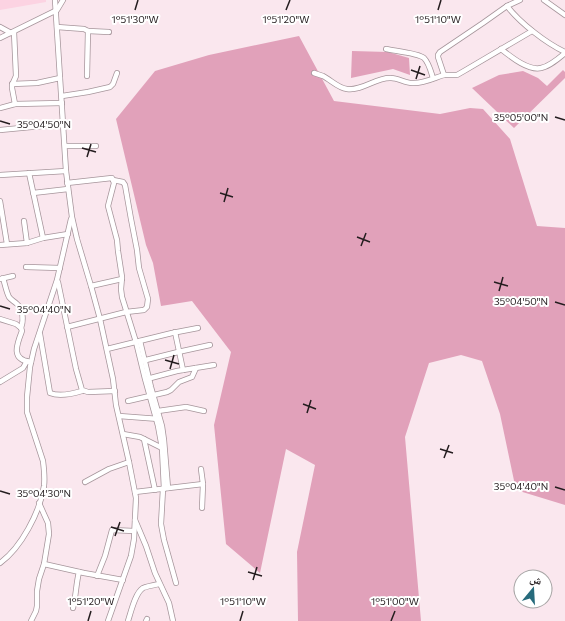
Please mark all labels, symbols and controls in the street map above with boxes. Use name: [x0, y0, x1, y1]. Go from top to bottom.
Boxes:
text: 1°51'30"W: [111, 13, 159, 25]
text: 1°51'20"W: [262, 13, 310, 25]
text: 1°51'10"W: [415, 13, 461, 25]
text: 35°05'00"N: [494, 111, 548, 123]
text: 35°04'50"N: [17, 118, 71, 130]
text: 35°04'50"N: [494, 295, 548, 307]
text: 35°04'40"N: [17, 303, 71, 315]
text: 35°04'40"N: [494, 480, 548, 492]
text: 35°04'30"N: [17, 487, 71, 499]
north arrow: [513, 569, 553, 609]
text: ش: [528, 571, 544, 589]
text: 1°51'20"W: [67, 595, 115, 607]
text: 1°51'10"W: [220, 595, 266, 607]
text: 1°51'00"W: [371, 595, 419, 607]

